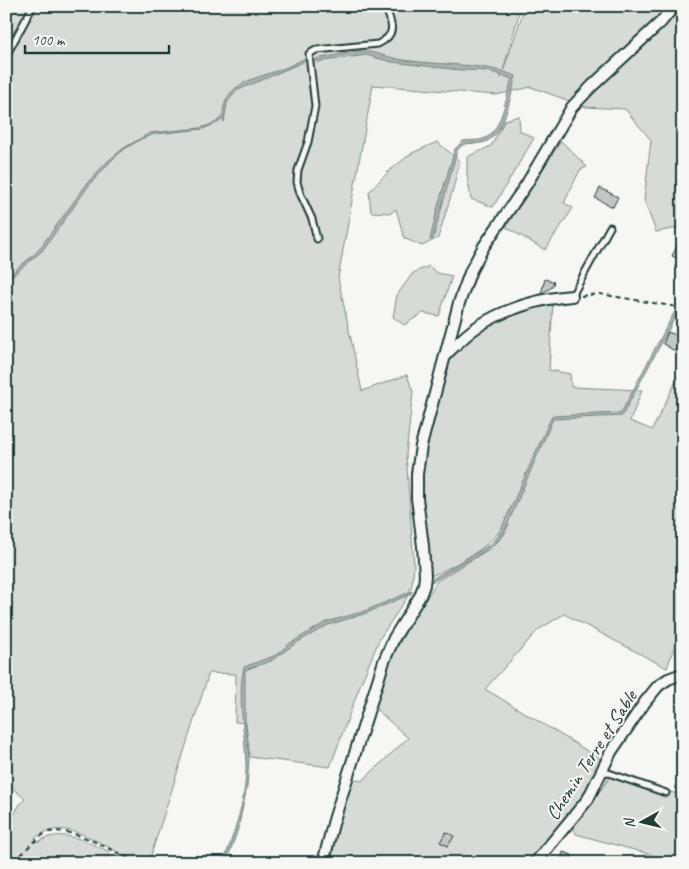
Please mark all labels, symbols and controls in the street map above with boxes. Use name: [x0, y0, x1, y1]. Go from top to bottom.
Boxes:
scale bar: [25, 22, 169, 54]
text: 100 m: [32, 31, 66, 50]
street label: Chemin Terre et Sable: [540, 684, 643, 825]
north arrow: [616, 796, 666, 846]
text: N: [620, 816, 639, 829]

